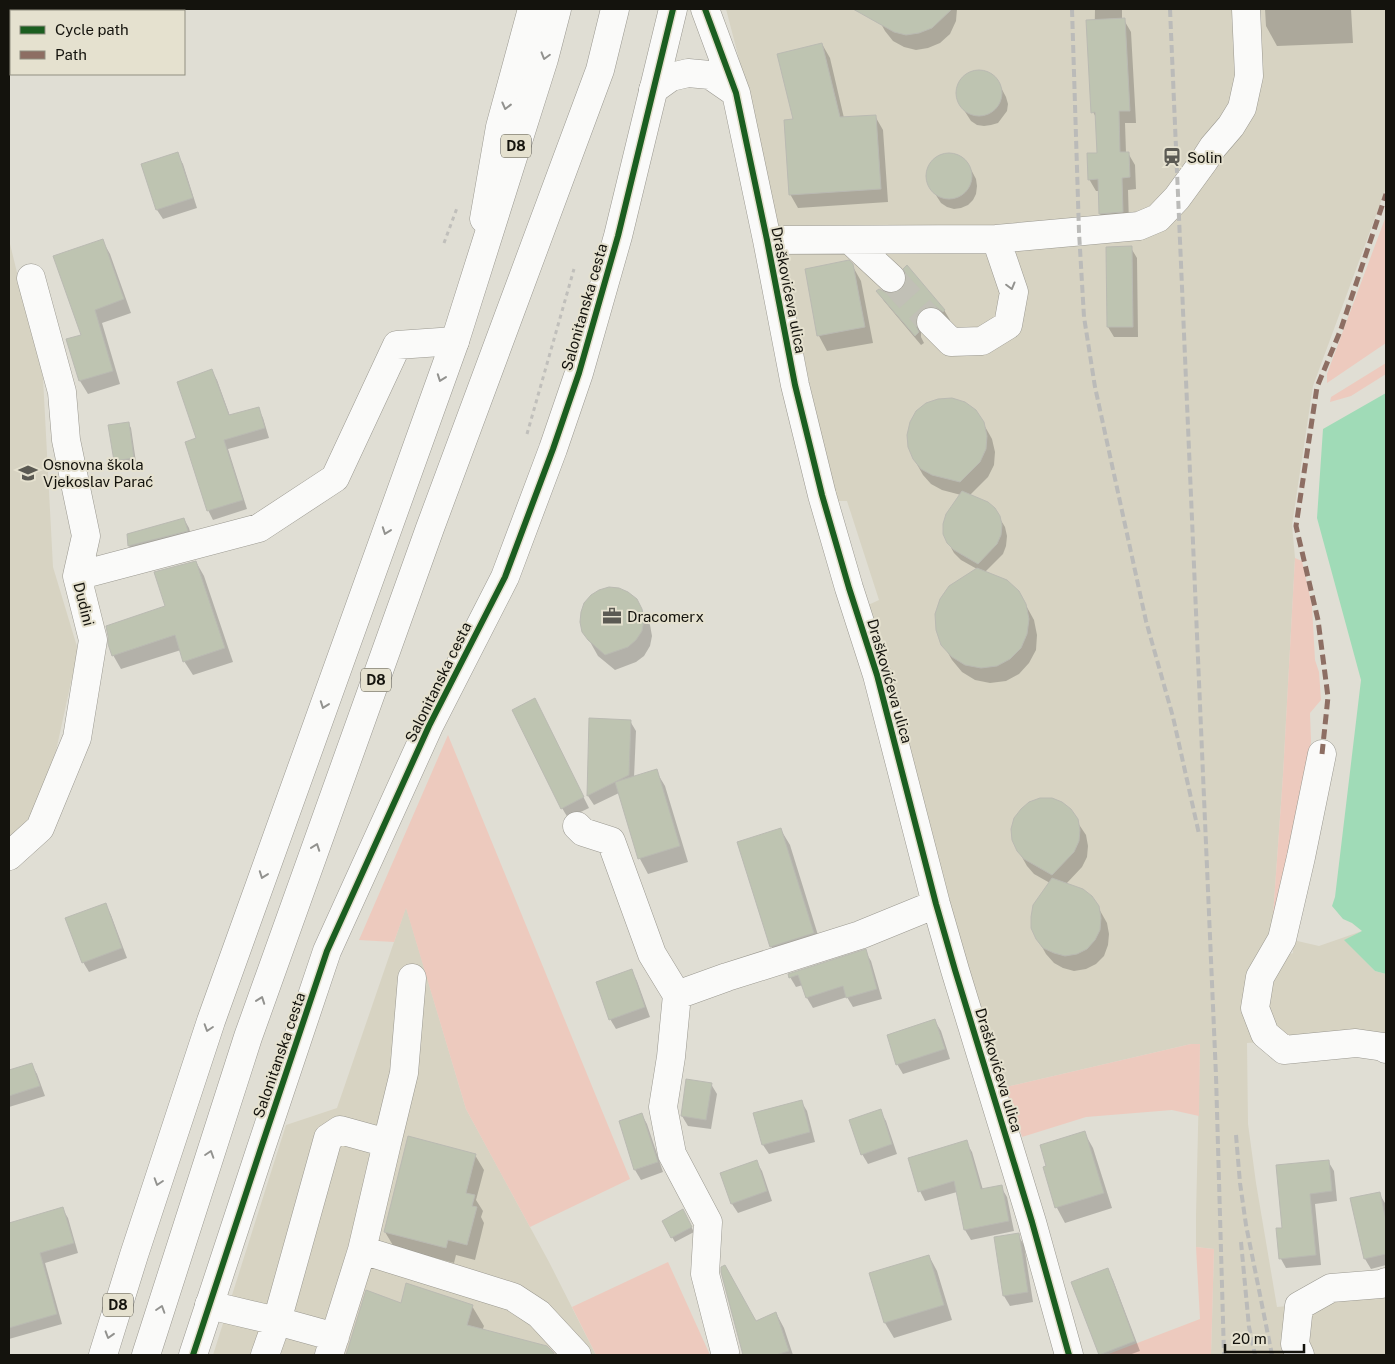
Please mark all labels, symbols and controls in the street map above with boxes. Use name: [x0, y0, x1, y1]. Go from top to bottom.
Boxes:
legend: [10, 10, 185, 75]
text: Cycle path: [55, 21, 129, 38]
text: Path: [55, 46, 87, 63]
one-way arrow: [540, 51, 550, 59]
one-way arrow: [501, 102, 511, 110]
road number: D8: [501, 134, 531, 158]
station icon: Solin: [1161, 146, 1183, 168]
place label: Solin: [1187, 149, 1222, 166]
street label: Draškovićeva ulica: [768, 225, 810, 355]
street label: Salonitanska cesta: [558, 241, 610, 373]
one-way arrow: [1005, 281, 1016, 290]
one-way arrow: [437, 373, 447, 382]
place label: Osnovna škola Vjekoslav Parać: [43, 456, 153, 490]
school or university icon: Osnovna škola Vjekoslav Parać: [17, 462, 39, 484]
one-way arrow: [382, 526, 392, 535]
street label: Dudini: [70, 580, 98, 628]
office icon: Dracomerx: [601, 605, 623, 627]
place label: Dracomerx: [627, 608, 704, 625]
street label: Draškovićeva ulica: [864, 617, 916, 745]
street label: Salonitanska cesta: [402, 619, 474, 745]
road number: D8: [361, 668, 391, 692]
one-way arrow: [320, 700, 330, 709]
one-way arrow: [310, 843, 320, 852]
one-way arrow: [259, 870, 269, 878]
street label: Salonitanska cesta: [250, 990, 308, 1120]
one-way arrow: [255, 996, 265, 1004]
street label: Draškovićeva ulica: [972, 1006, 1026, 1134]
one-way arrow: [204, 1023, 214, 1031]
one-way arrow: [205, 1150, 215, 1159]
one-way arrow: [153, 1177, 163, 1186]
road number: D8: [103, 1294, 133, 1316]
one-way arrow: [155, 1305, 165, 1313]
scale bar: [1225, 1322, 1304, 1354]
one-way arrow: [104, 1330, 114, 1338]
text: 20 m: [1232, 1330, 1267, 1347]

